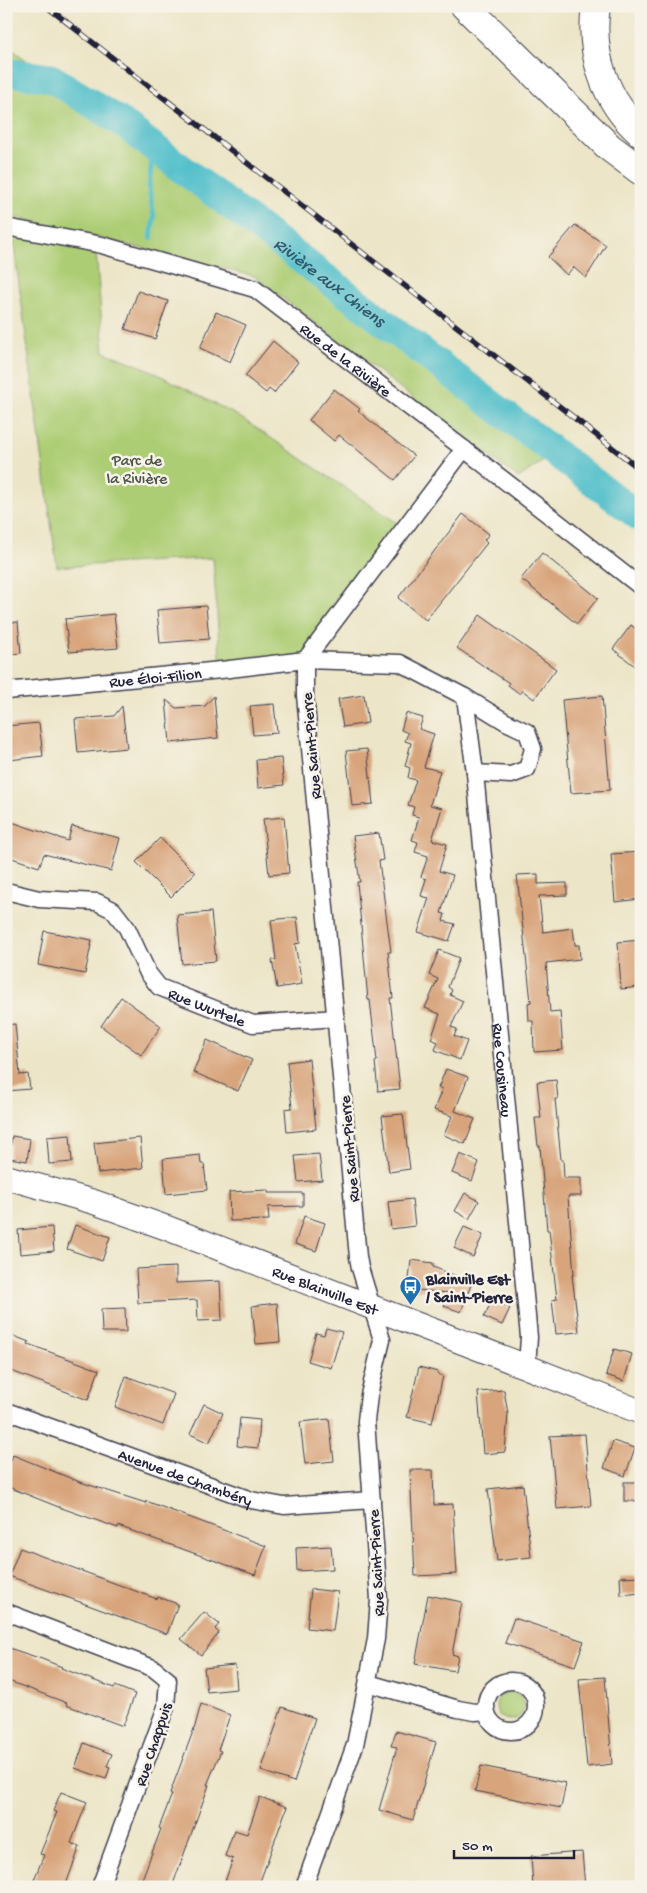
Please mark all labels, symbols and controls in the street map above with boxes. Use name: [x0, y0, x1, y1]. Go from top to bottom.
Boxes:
water label: Rivière aux Chiens: [269, 234, 390, 334]
street label: Rue de la Rivière: [295, 321, 394, 403]
park label: Parc de la Rivière: [107, 453, 168, 490]
street label: Rue Éloi-Filion: [108, 666, 203, 694]
street label: Rue Saint-Pierre: [299, 691, 328, 800]
street label: Rue Wurtele: [165, 985, 248, 1033]
street label: Rue Cousineau: [486, 1023, 514, 1119]
street label: Rue Saint-Pierre: [337, 1094, 366, 1203]
street label: Rue Blainville Est: [269, 1264, 381, 1322]
place label: Blainville Est / Saint-Pierre: [425, 1272, 513, 1309]
bus stop icon: Blainville Est / Saint-Pierre: [398, 1275, 422, 1306]
street label: Avenue de Chambéry: [115, 1446, 254, 1513]
street label: Rue Saint-Pierre: [366, 1508, 391, 1617]
street label: Rue Chappuis: [133, 1700, 178, 1789]
scale bar: [454, 1828, 574, 1860]
text: 50 m: [462, 1838, 493, 1856]

